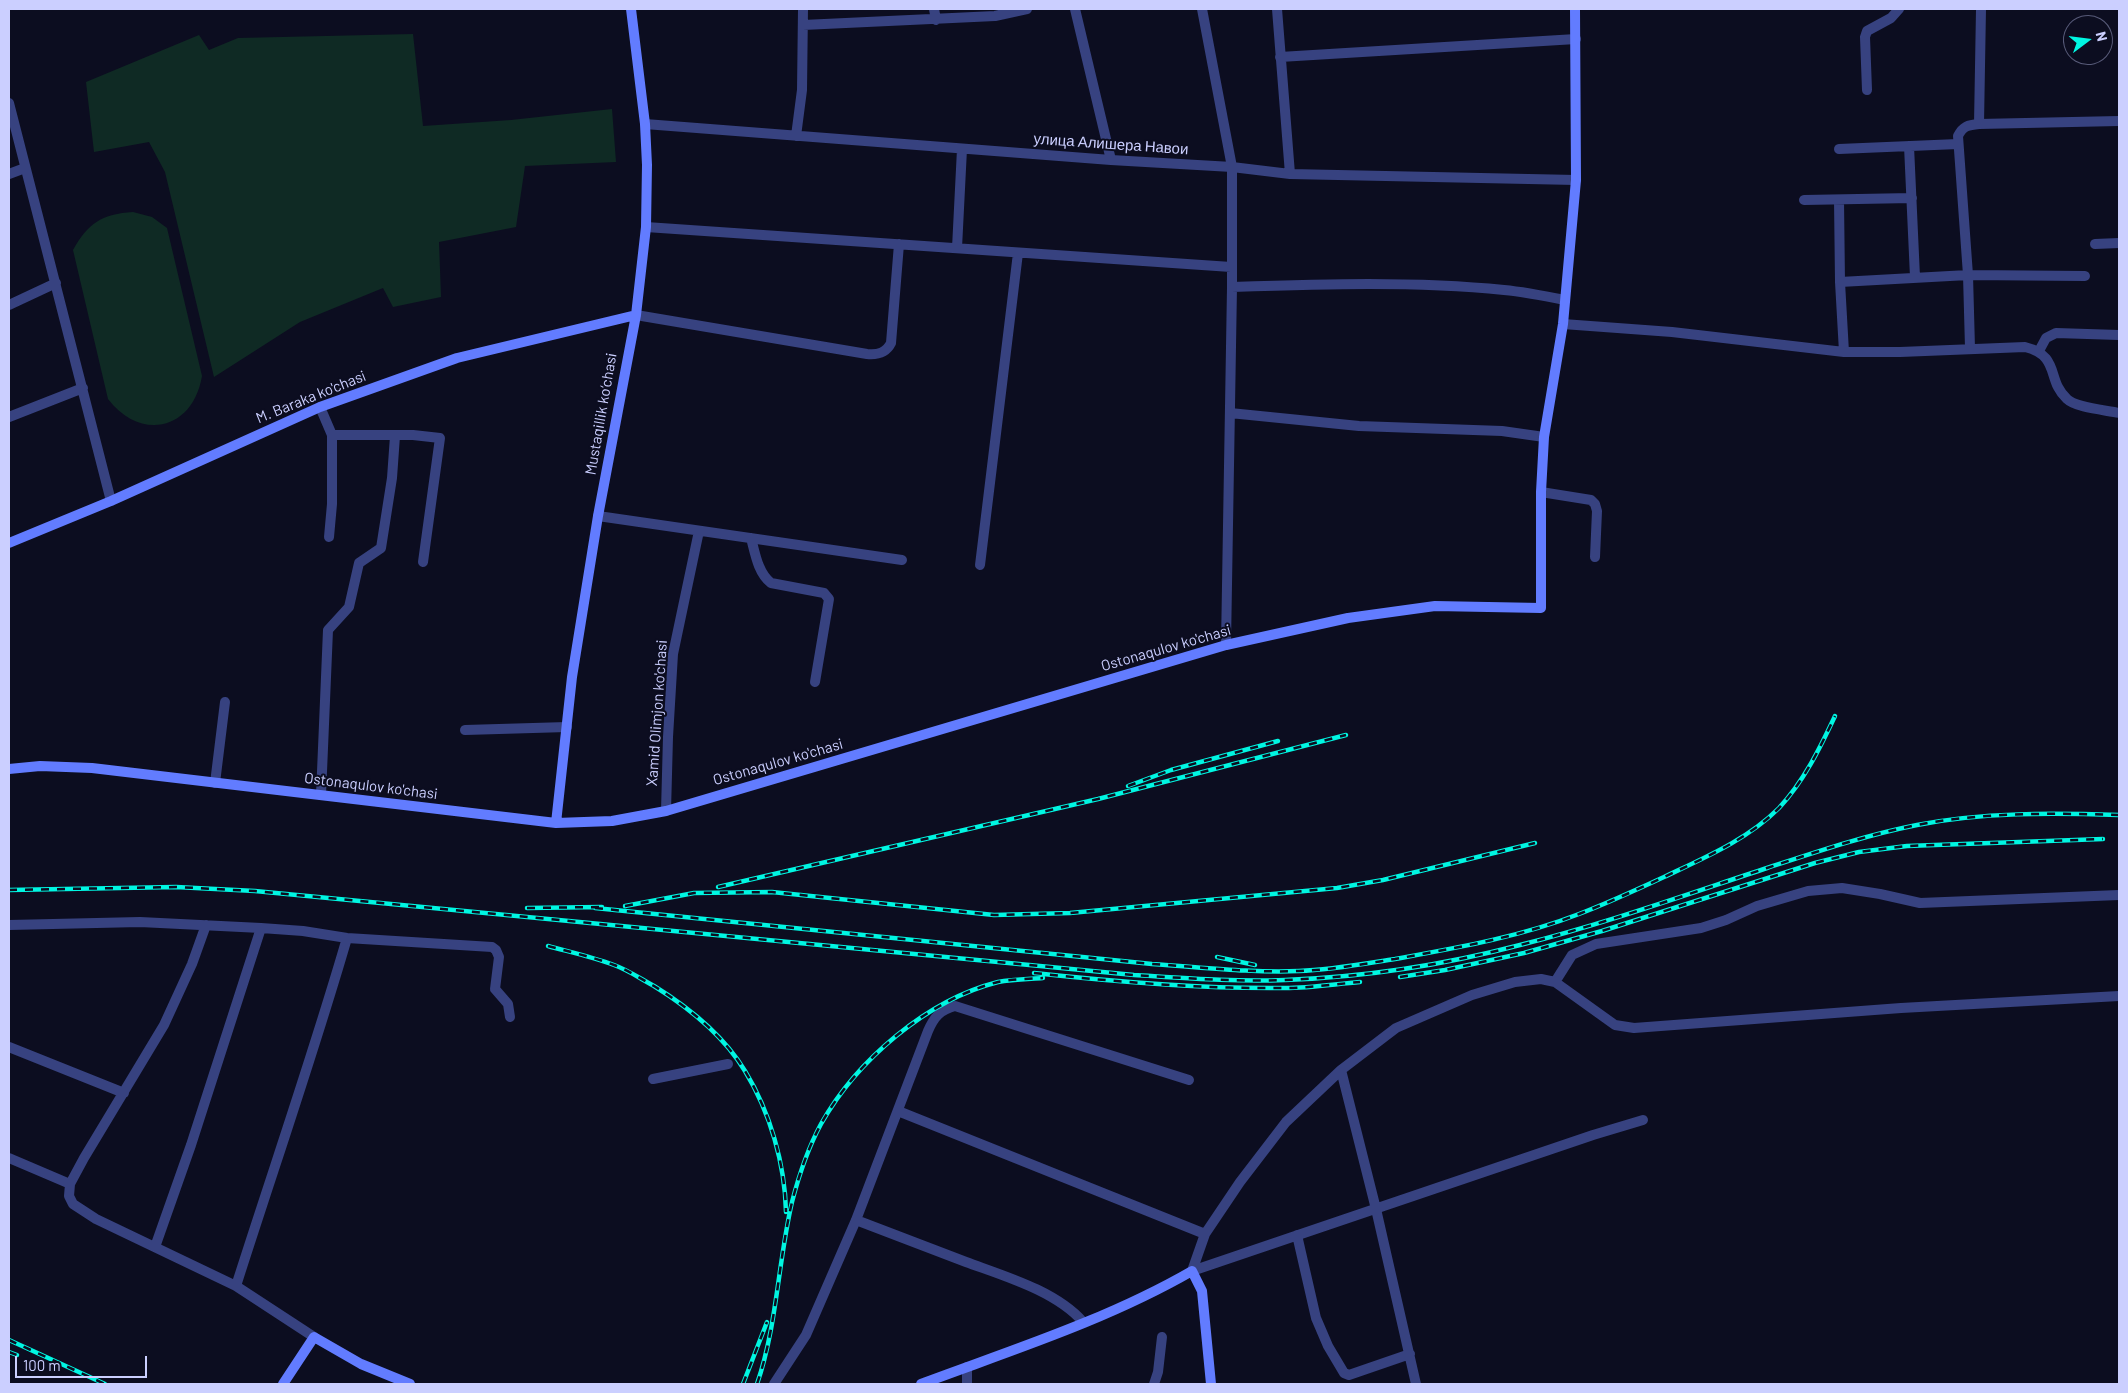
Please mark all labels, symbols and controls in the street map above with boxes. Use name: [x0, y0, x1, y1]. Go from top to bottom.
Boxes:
north arrow: [2063, 15, 2113, 65]
text: N: [2093, 30, 2111, 43]
street label: улица Алишера Навои: [1033, 130, 1189, 158]
street label: Mustaqillik ko‘chasi: [581, 352, 621, 476]
street label: M. Baraka ko'chasi: [253, 367, 369, 427]
street label: Ostonaqulov ko'chasi: [1099, 621, 1233, 675]
street label: Xamid Olimjon ko'chasi: [643, 639, 671, 787]
street label: Ostonaqulov ko'chasi: [711, 735, 845, 789]
street label: Ostonaqulov ko'chasi: [303, 769, 439, 803]
scale bar: [18, 1346, 150, 1378]
text: 100 m: [23, 1356, 61, 1374]

